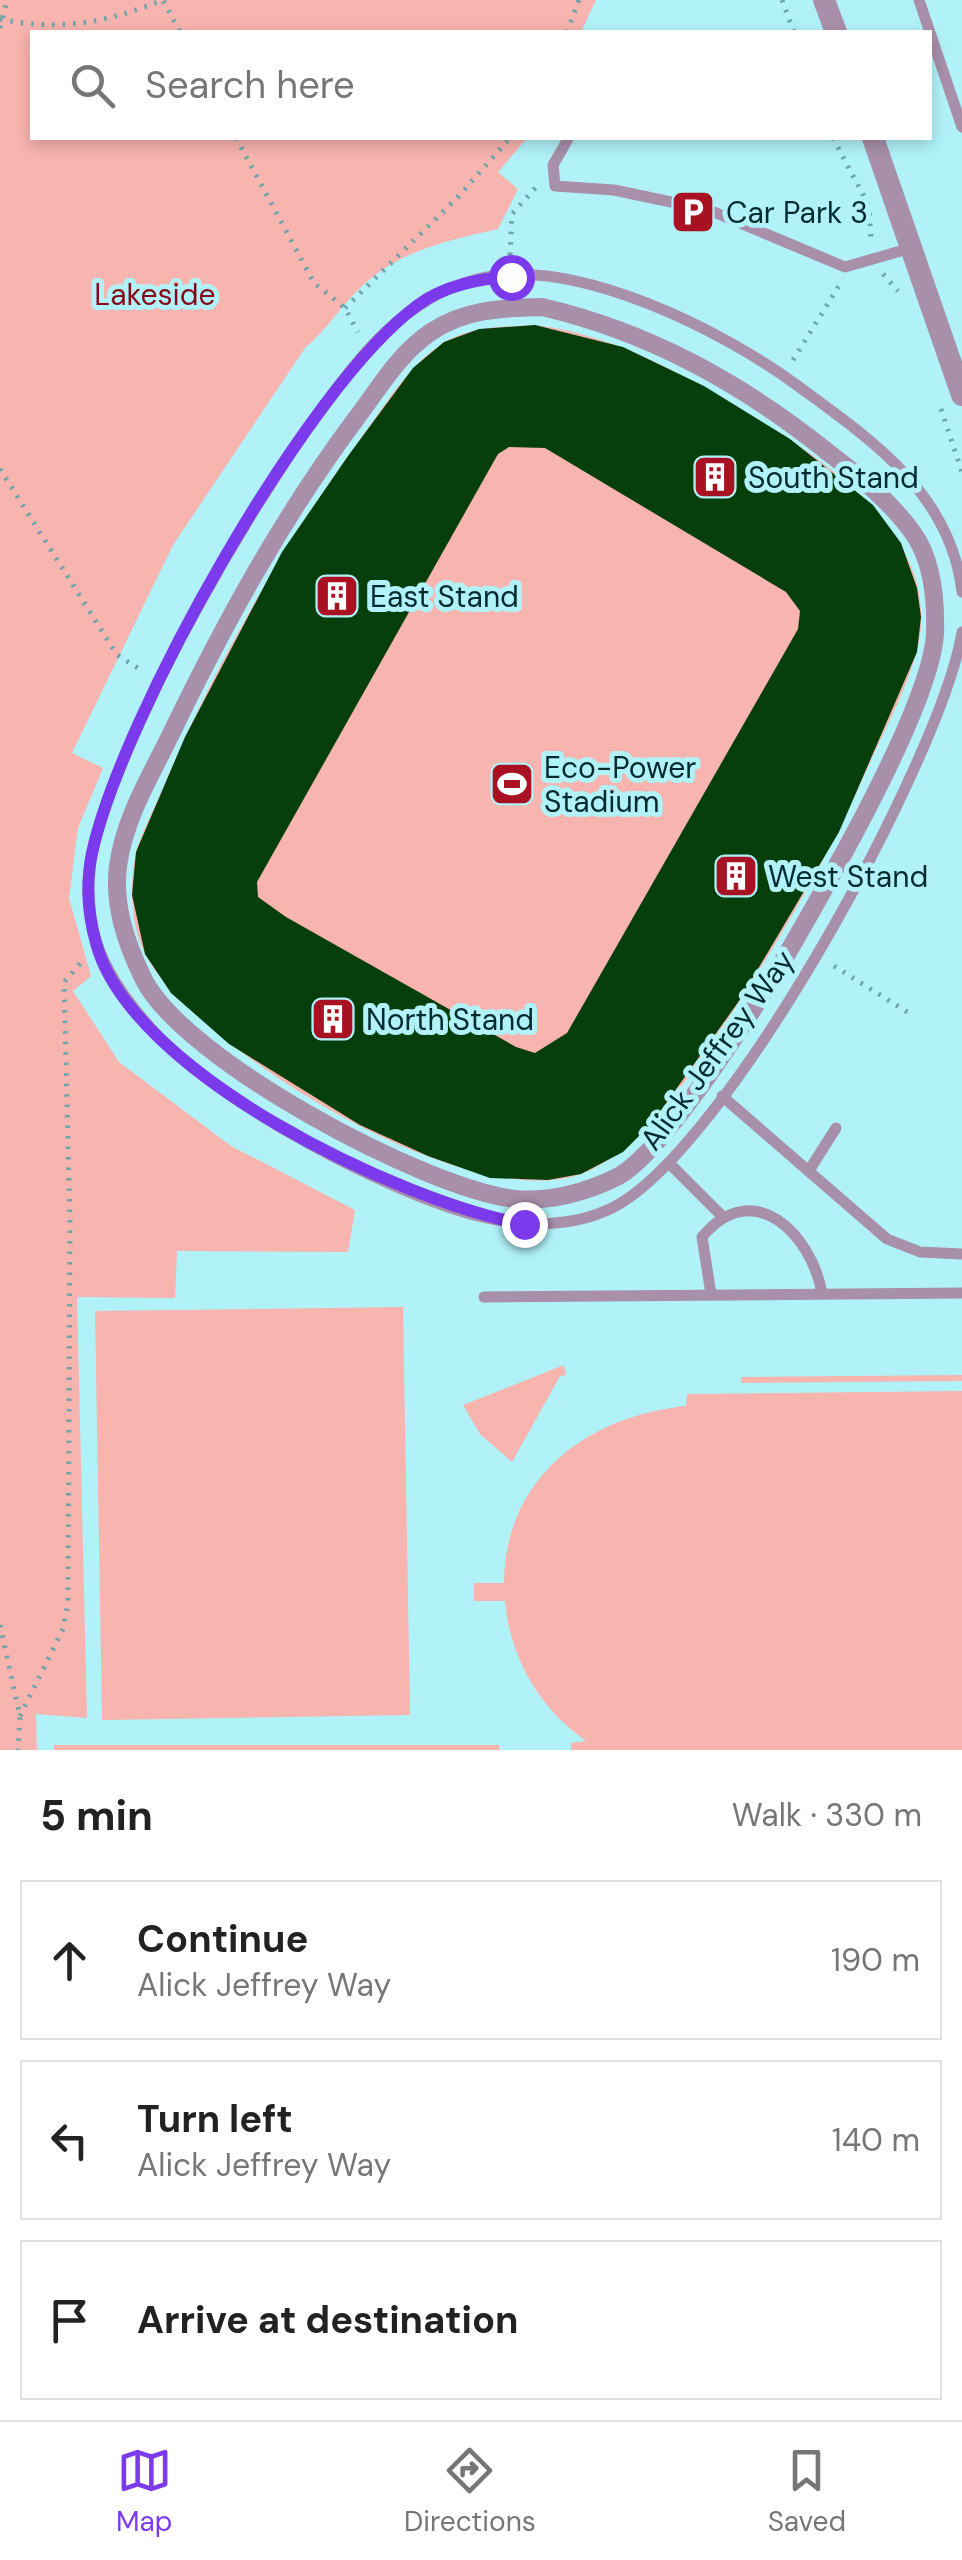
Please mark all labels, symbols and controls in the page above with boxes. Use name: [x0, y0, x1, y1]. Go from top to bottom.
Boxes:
search box: [30, 30, 932, 140]
icon: search: [65, 58, 120, 113]
text: Search here: [145, 60, 355, 110]
parking icon: Car Park 3: [670, 189, 716, 235]
place label: Car Park 3: [726, 193, 868, 232]
route start: [489, 255, 535, 301]
park label: Lakeside: [94, 275, 216, 314]
building icon: South Stand: [692, 454, 738, 500]
place label: South Stand: [748, 458, 919, 497]
building icon: East Stand: [314, 573, 360, 619]
place label: East Stand: [370, 577, 519, 616]
place label: Eco-Power Stadium: [544, 748, 696, 821]
sports icon: Eco-Power Stadium: [489, 761, 535, 807]
building icon: West Stand: [713, 853, 759, 899]
place label: West Stand: [768, 857, 928, 896]
street label: Alick Jeffrey Way: [631, 942, 803, 1158]
building icon: North Stand: [310, 996, 356, 1042]
place label: North Stand: [366, 1000, 534, 1039]
route end: [502, 1202, 548, 1248]
text: 5 min: [40, 1788, 153, 1843]
text: Walk · 330 m: [732, 1794, 922, 1836]
text: Continue: [137, 1914, 308, 1964]
icon: ahead: [42, 1933, 97, 1988]
text: 190 m: [831, 1939, 920, 1981]
text: Alick Jeffrey Way: [137, 1964, 391, 2006]
text: Turn left: [137, 2094, 293, 2144]
icon: left: [42, 2113, 97, 2168]
text: 140 m: [832, 2119, 920, 2161]
text: Alick Jeffrey Way: [137, 2144, 391, 2186]
icon: arrive: [42, 2293, 97, 2348]
text: Arrive at destination: [137, 2295, 519, 2345]
tab: Map: [116, 2443, 172, 2540]
tab: Directions: [404, 2443, 536, 2540]
tab: Saved: [768, 2443, 846, 2540]

